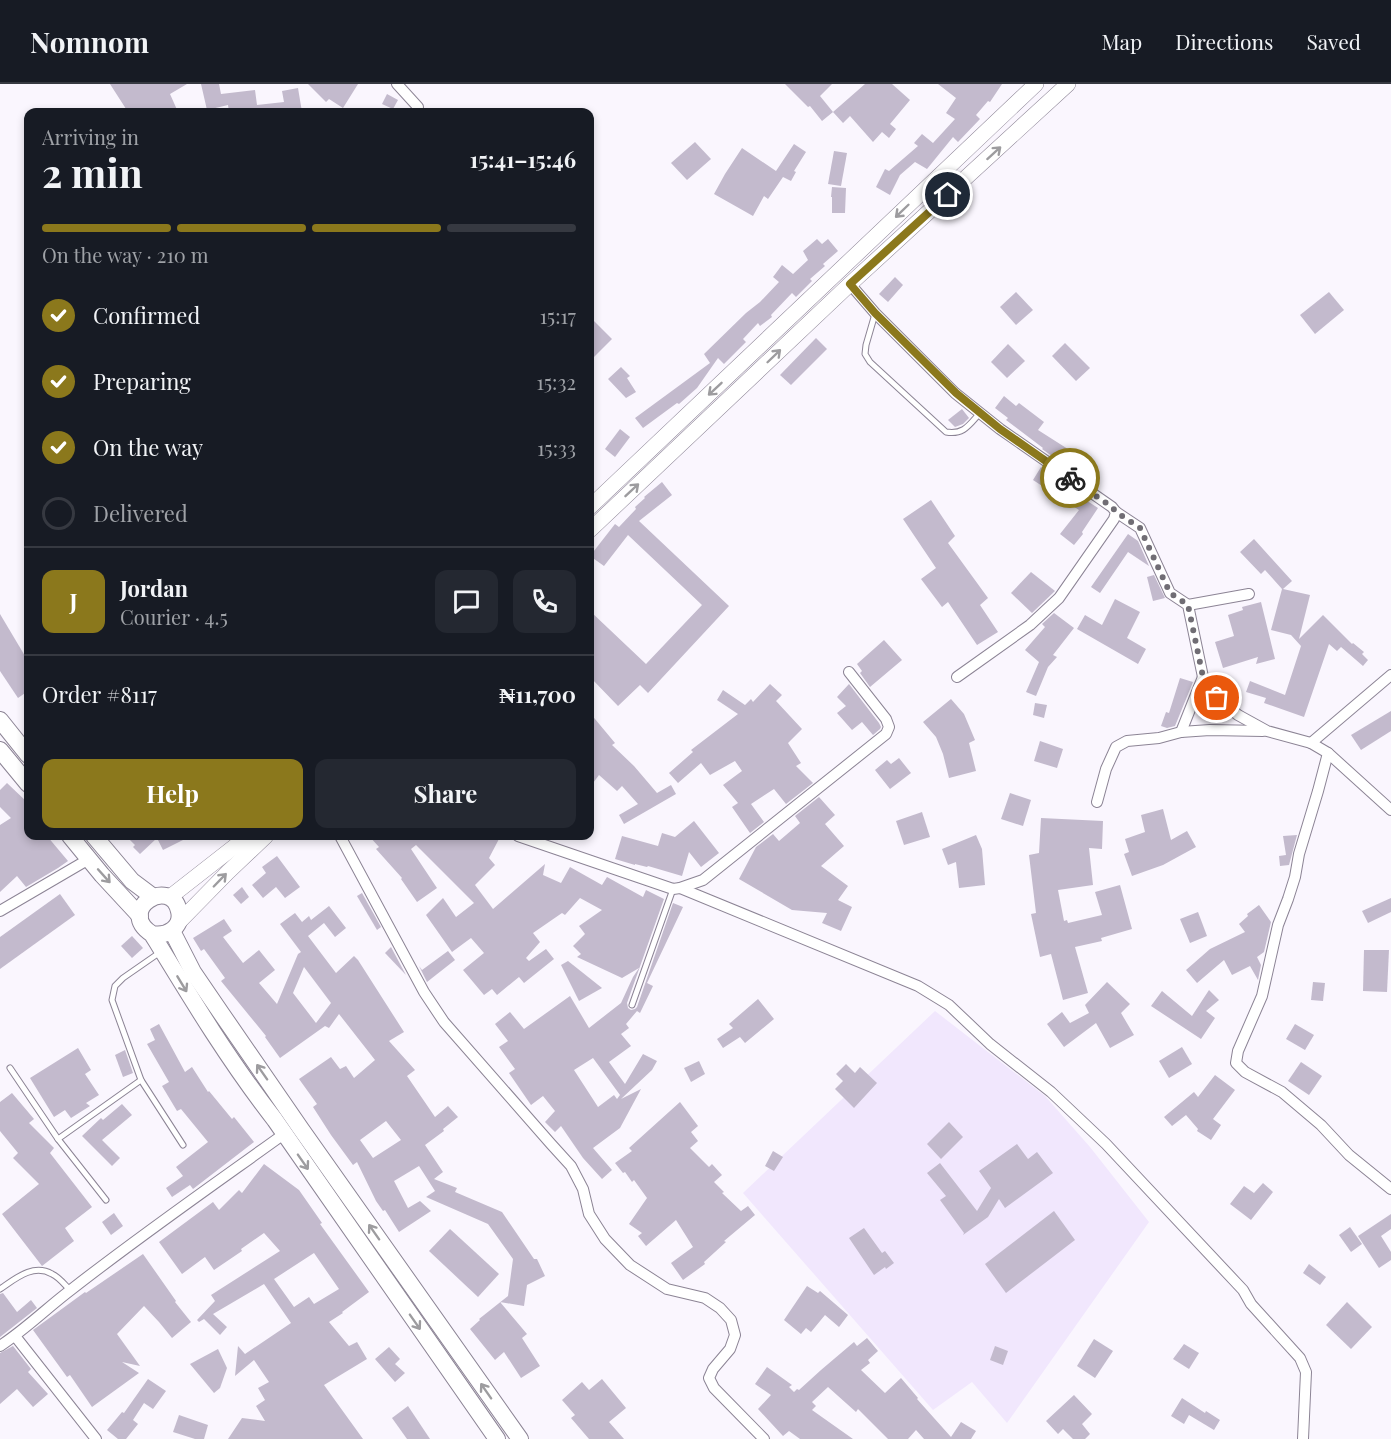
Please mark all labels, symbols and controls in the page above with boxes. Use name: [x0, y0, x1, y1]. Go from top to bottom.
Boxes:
text: Nomnom: [30, 23, 149, 60]
text: Map: [1101, 27, 1142, 55]
text: Directions: [1175, 27, 1273, 55]
text: Saved: [1306, 27, 1361, 55]
text: Arriving in: [42, 123, 139, 150]
text: 15:41–15:46: [470, 144, 576, 174]
one-way arrow: [987, 145, 1002, 160]
text: 2 min: [42, 146, 143, 198]
pin: [922, 169, 973, 220]
icon: home: [931, 178, 964, 211]
one-way arrow: [895, 204, 910, 218]
text: On the way · 210 m: [42, 241, 209, 268]
icon: check: [42, 299, 75, 332]
text: Confirmed: [93, 300, 200, 330]
text: 15:17: [540, 302, 576, 329]
one-way arrow: [766, 349, 781, 363]
icon: check: [42, 365, 75, 398]
text: Preparing: [93, 366, 191, 396]
text: 15:32: [537, 368, 576, 395]
one-way arrow: [707, 382, 722, 396]
icon: check: [42, 431, 75, 464]
text: On the way: [93, 432, 203, 462]
text: 15:33: [537, 434, 576, 461]
courier: [1040, 448, 1100, 508]
icon: bike: [1054, 462, 1087, 495]
one-way arrow: [625, 483, 640, 497]
text: Delivered: [93, 498, 188, 528]
button: chat: [435, 570, 498, 633]
button: phone: [513, 570, 576, 633]
text: Jordan: [120, 573, 188, 603]
text: J: [69, 586, 78, 616]
text: Courier · 4.5: [120, 603, 228, 630]
pin: [1191, 672, 1242, 723]
text: Order #8117: [42, 679, 157, 709]
text: ₦11,700: [499, 679, 576, 709]
icon: bag: [1200, 681, 1233, 714]
button: Help: [42, 759, 303, 828]
button: Share: [315, 759, 576, 828]
one-way arrow: [97, 869, 111, 884]
one-way arrow: [212, 872, 227, 887]
one-way arrow: [177, 975, 189, 992]
one-way arrow: [256, 1064, 268, 1081]
one-way arrow: [297, 1154, 309, 1170]
one-way arrow: [368, 1224, 380, 1241]
one-way arrow: [409, 1314, 421, 1330]
one-way arrow: [480, 1384, 492, 1400]

